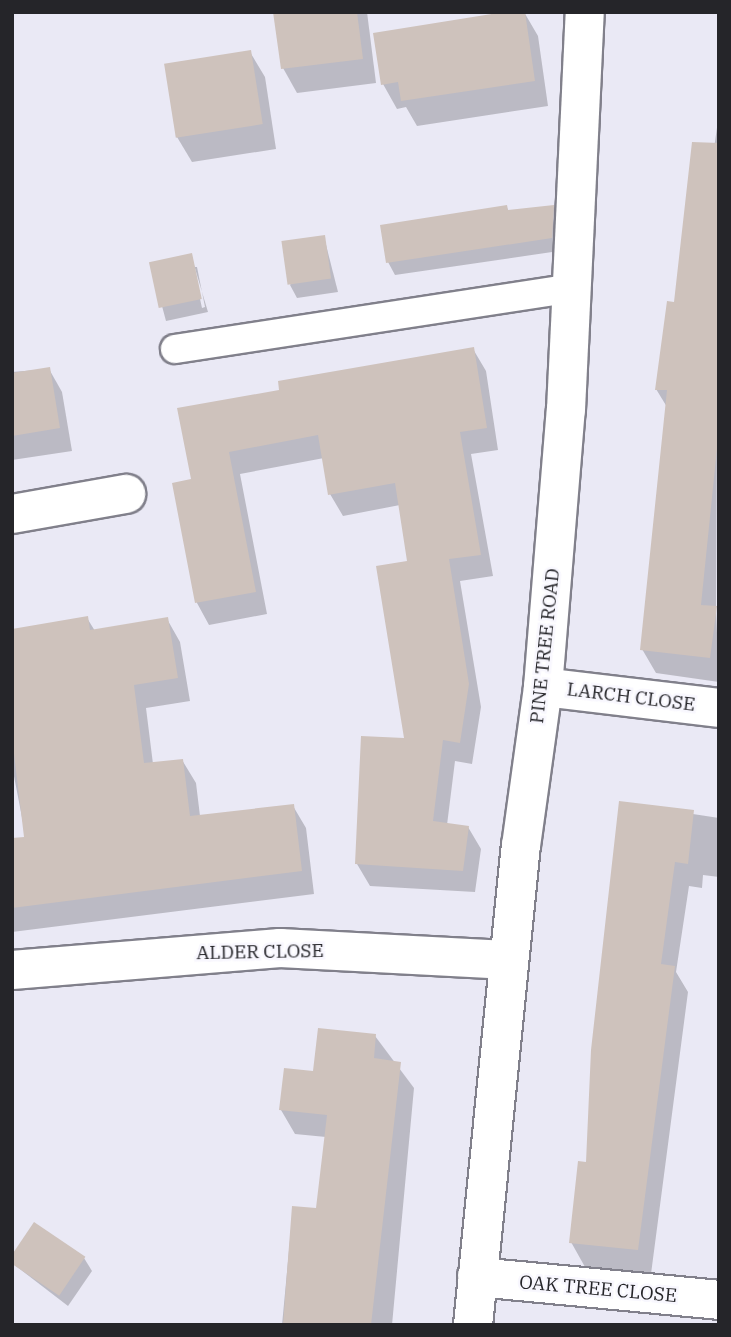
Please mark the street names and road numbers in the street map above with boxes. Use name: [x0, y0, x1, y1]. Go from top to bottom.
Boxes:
street label: PINE TREE ROAD: [526, 567, 564, 725]
street label: LARCH CLOSE: [566, 678, 696, 716]
street label: ALDER CLOSE: [196, 939, 324, 965]
street label: OAK TREE CLOSE: [518, 1271, 678, 1307]

